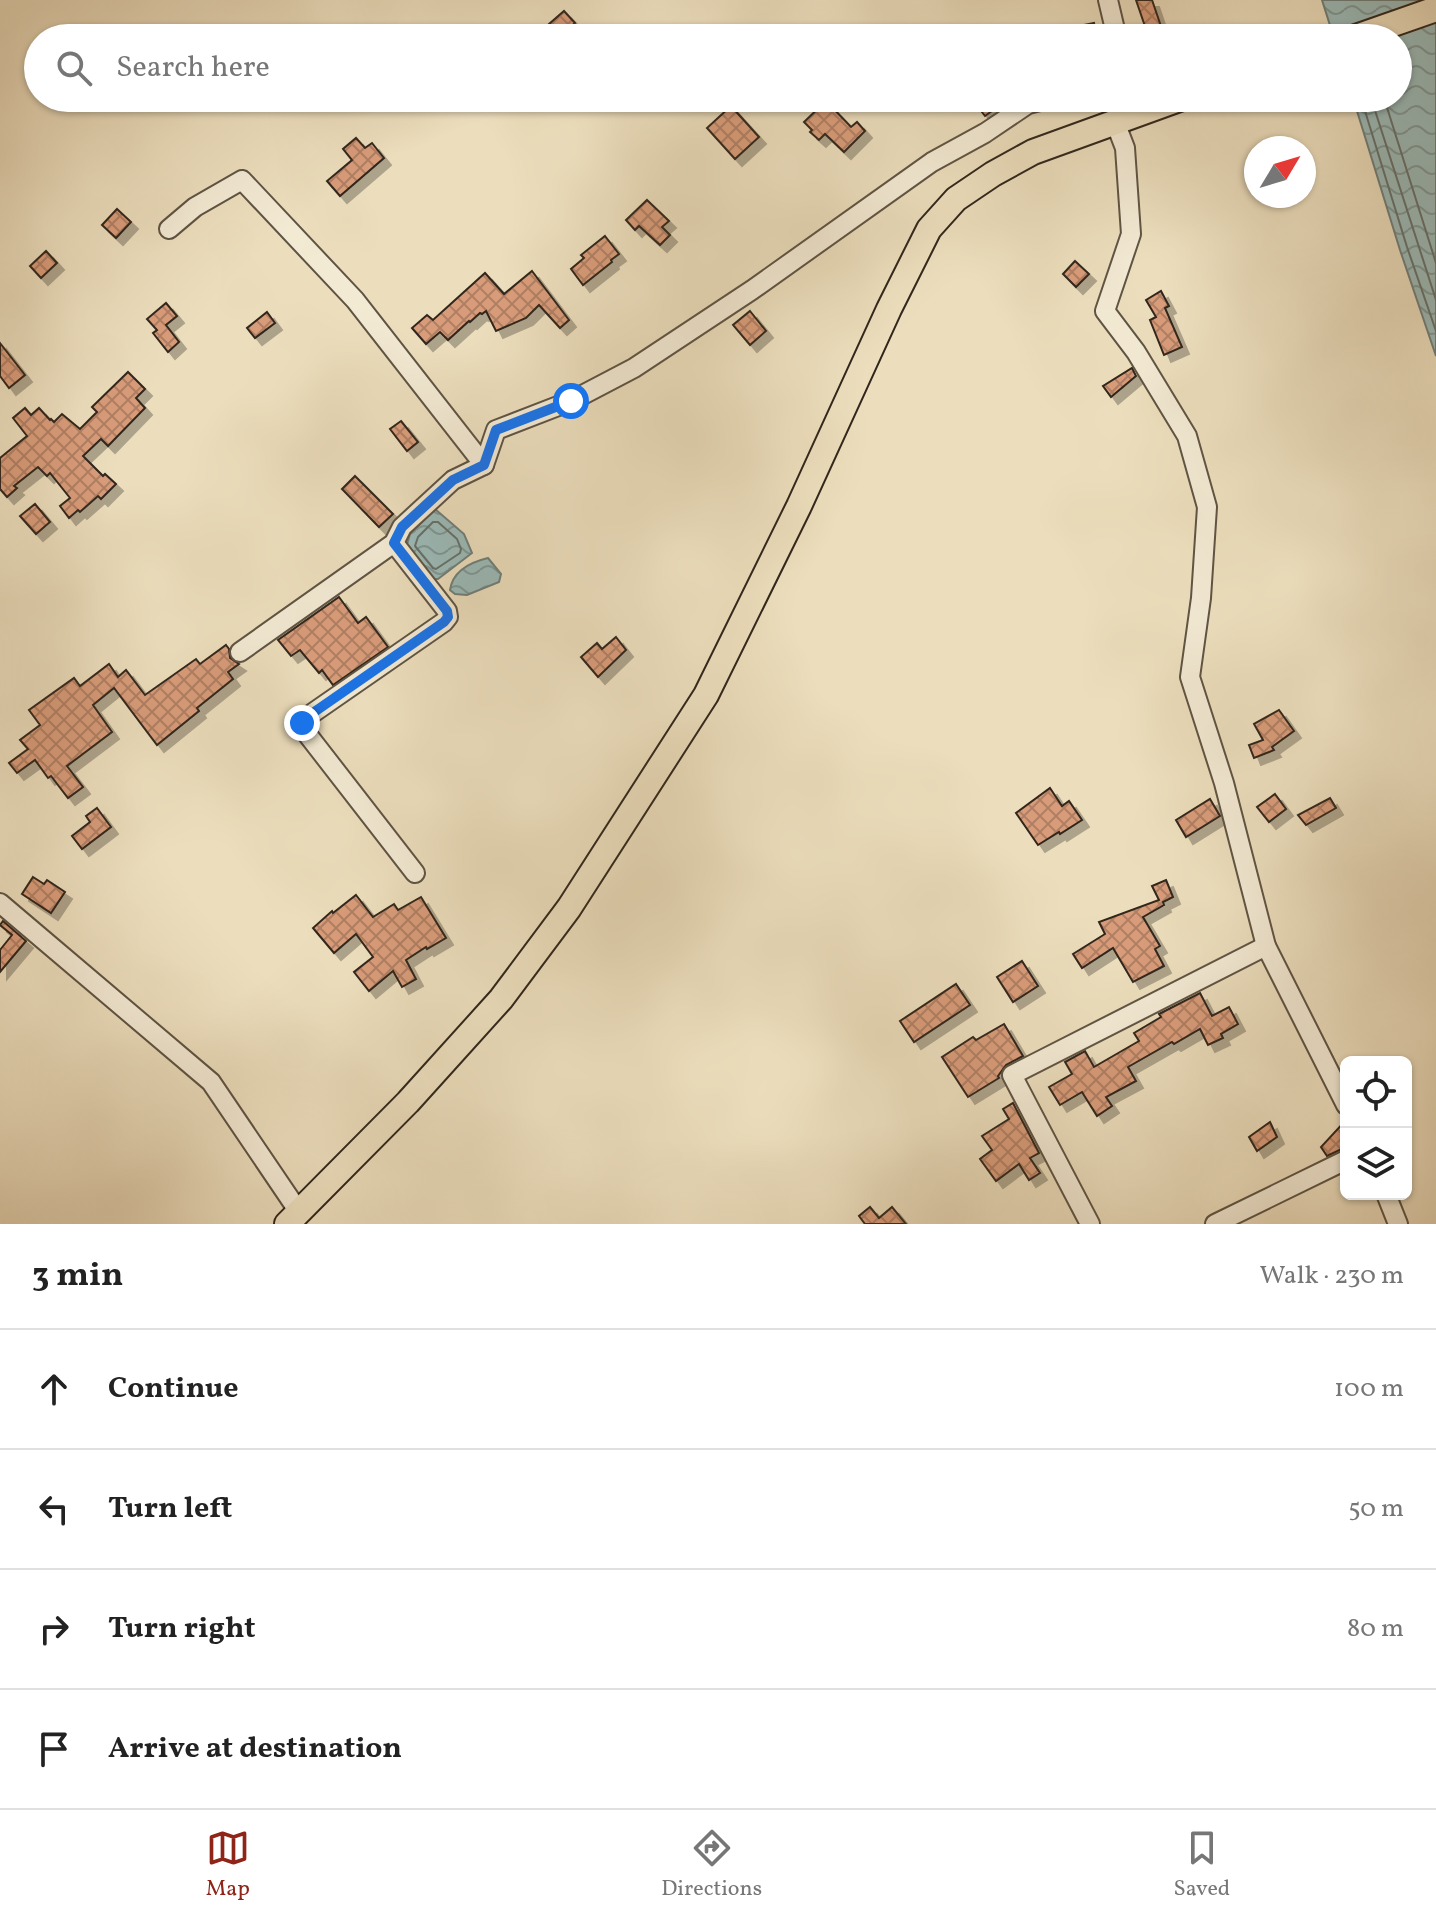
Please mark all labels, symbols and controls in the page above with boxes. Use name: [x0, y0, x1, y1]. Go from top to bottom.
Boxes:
search box: [24, 24, 1412, 112]
icon: search: [52, 46, 96, 90]
text: Search here: [116, 47, 270, 89]
north arrow: [1244, 136, 1316, 208]
route start: [553, 383, 589, 419]
route end: [284, 705, 320, 741]
map controls: [1340, 1056, 1412, 1200]
button: locate: [1340, 1056, 1412, 1128]
button: layers: [1340, 1128, 1412, 1200]
text: 3 min: [32, 1253, 123, 1300]
text: Walk · 230 m: [1260, 1258, 1404, 1294]
icon: ahead: [32, 1367, 76, 1411]
text: Continue: [108, 1368, 239, 1410]
text: 100 m: [1334, 1371, 1404, 1407]
icon: left: [32, 1487, 76, 1531]
text: Turn left: [108, 1488, 232, 1530]
text: 50 m: [1348, 1491, 1404, 1527]
icon: right: [32, 1607, 76, 1651]
text: Turn right: [108, 1608, 256, 1650]
text: 80 m: [1347, 1611, 1404, 1647]
icon: arrive: [32, 1727, 76, 1771]
text: Arrive at destination: [108, 1728, 402, 1770]
tab: Map: [206, 1826, 250, 1905]
tab: Directions: [661, 1826, 762, 1905]
tab: Saved: [1174, 1826, 1230, 1905]

